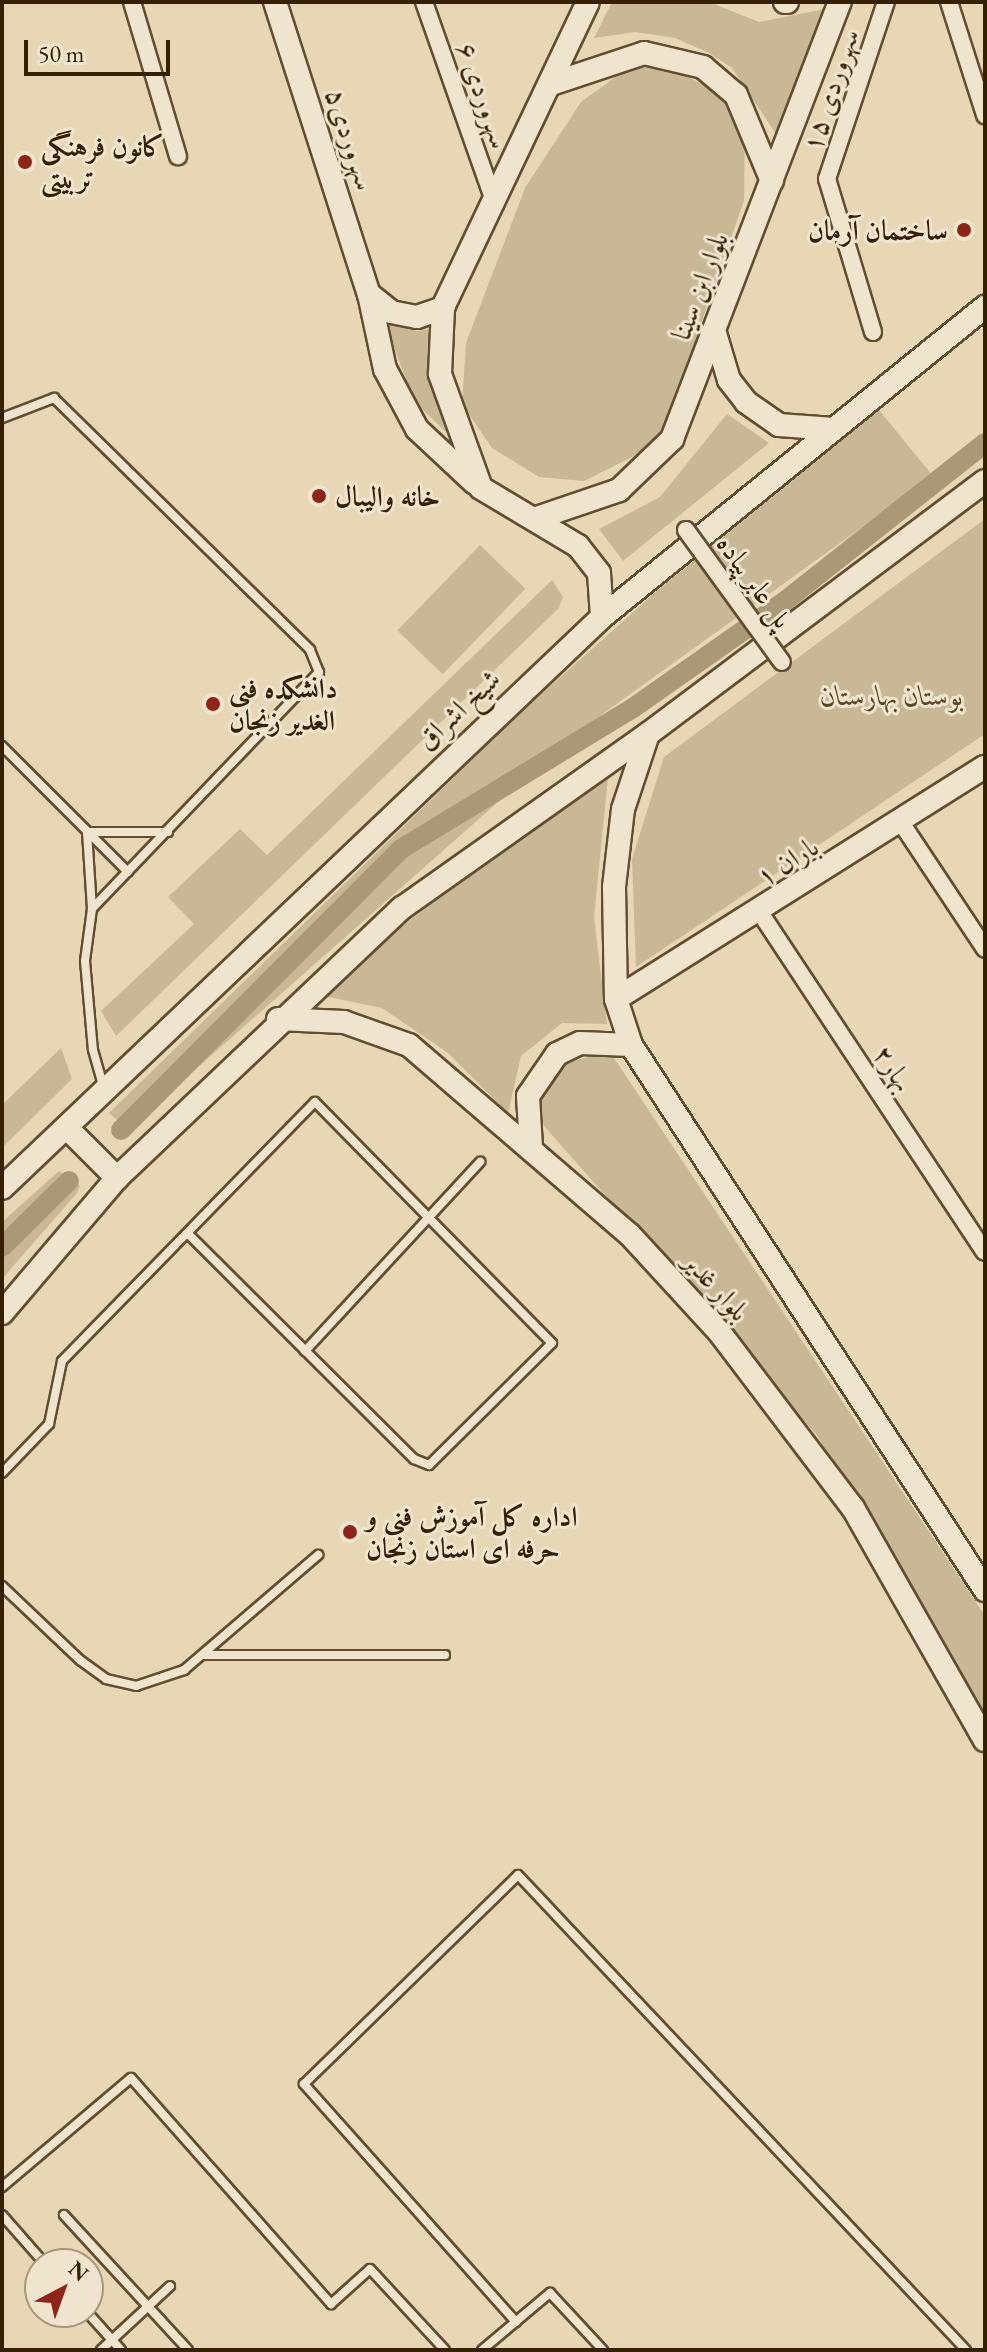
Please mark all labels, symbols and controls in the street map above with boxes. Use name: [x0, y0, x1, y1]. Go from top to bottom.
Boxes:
scale bar: [28, 24, 174, 74]
street label: سهروردی ۱۵: [794, 24, 866, 156]
street label: سهروردی ۶: [450, 37, 518, 153]
text: 50 m: [38, 38, 85, 69]
street label: سهروردی۵: [319, 84, 383, 194]
place label: کانون فرهنگی تربیتی: [41, 129, 165, 195]
marker: کانون فرهنگی تربیتی: [16, 153, 34, 171]
place label: ساختمان آرمان: [808, 213, 948, 247]
marker: ساختمان آرمان: [955, 221, 973, 239]
street label: بلوار ابن سینا: [663, 227, 735, 345]
place label: خانه والیبال: [335, 479, 440, 513]
marker: خانه والیبال: [310, 487, 328, 505]
street label: پل عابر پیاده: [710, 528, 800, 634]
street label: شیخ اشراق: [409, 662, 507, 756]
place label: دانشکده فنی الغدیر زنجان: [229, 671, 337, 737]
park label: بوستان بهارستان: [820, 678, 964, 712]
marker: دانشکده فنی الغدیر زنجان: [204, 695, 222, 713]
street label: باران ۱: [750, 829, 824, 893]
street label: بهار۲: [866, 1038, 922, 1098]
street label: بلوار غدیر: [677, 1244, 757, 1328]
place label: اداره کل آموزش فنی و حرفه ای استان زنجان: [366, 1499, 578, 1565]
marker: اداره کل آموزش فنی و حرفه ای استان زنجان: [341, 1523, 359, 1541]
north arrow: [24, 2248, 104, 2328]
text: N: [63, 2254, 95, 2288]

